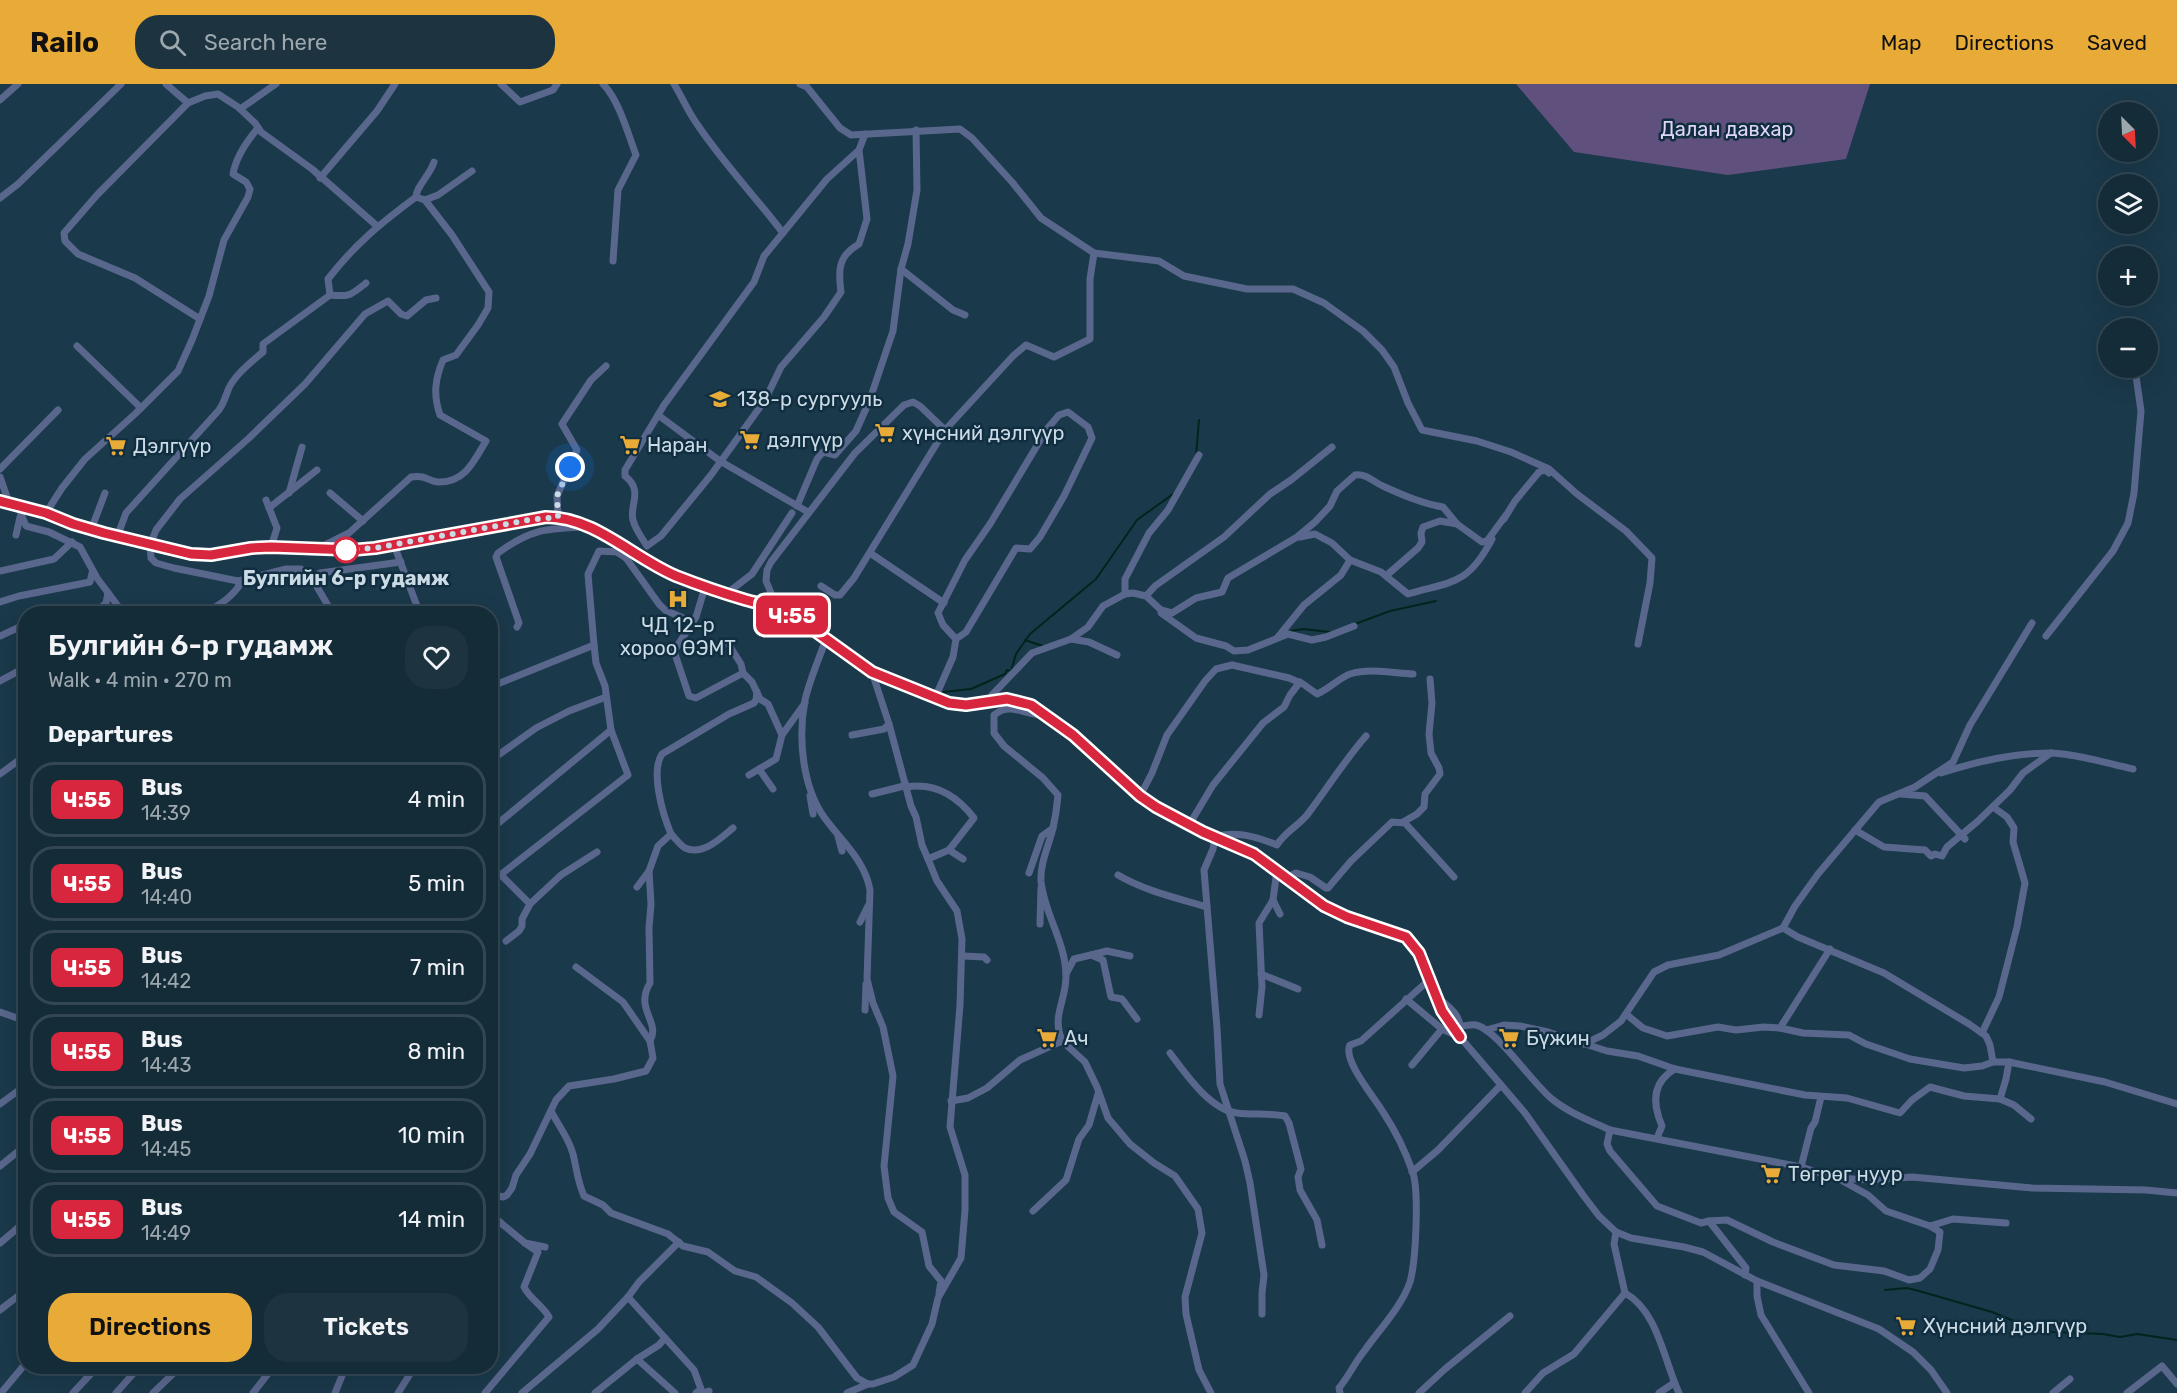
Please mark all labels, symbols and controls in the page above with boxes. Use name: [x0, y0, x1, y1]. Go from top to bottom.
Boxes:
search box: [135, 15, 555, 69]
text: Railo: [30, 26, 99, 59]
icon: search: [156, 26, 189, 59]
text: Search here: [204, 29, 327, 56]
text: Map: [1881, 30, 1922, 55]
text: Directions: [1955, 30, 2054, 55]
text: Saved: [2087, 30, 2147, 55]
north arrow: [2098, 102, 2158, 162]
map controls: [2098, 102, 2158, 378]
park label: Далан давхар: [1661, 117, 1793, 141]
button: layers: [2098, 174, 2158, 234]
button: +: [2098, 246, 2158, 306]
button: −: [2098, 318, 2158, 378]
school or university icon: 138-р сургууль: [708, 387, 732, 411]
place label: 138-р сургууль: [737, 387, 882, 411]
supermarket icon: хүнсний дэлгүүр: [873, 421, 897, 445]
place label: хүнсний дэлгүүр: [902, 421, 1064, 445]
supermarket icon: дэлгүүр: [738, 428, 762, 452]
place label: дэлгүүр: [767, 428, 843, 452]
supermarket icon: Наран: [618, 433, 642, 457]
place label: Наран: [647, 433, 707, 457]
supermarket icon: Дэлгүүр: [104, 434, 128, 458]
place label: Дэлгүүр: [133, 434, 211, 458]
your location: [555, 452, 585, 482]
marker: Булгийн 6-р гудамж: [333, 537, 359, 563]
place label: Булгийн 6-р гудамж: [243, 566, 449, 590]
hospital icon: ЧД 12-р хороо ӨЭМТ: [666, 587, 690, 611]
line badge: Ч:55: [750, 596, 834, 634]
text: Ч:55: [768, 603, 816, 628]
place label: ЧД 12-р хороо ӨЭМТ: [620, 613, 736, 660]
button: heart: [405, 626, 468, 689]
text: Булгийн 6-р гудамж: [48, 629, 333, 662]
text: Walk · 4 min · 270 m: [48, 668, 232, 692]
text: Departures: [48, 721, 173, 748]
text: Bus: [141, 774, 183, 801]
text: 4 min: [408, 786, 465, 813]
text: Ч:55: [63, 787, 111, 812]
text: 14:39: [141, 801, 191, 825]
text: Bus: [141, 858, 183, 885]
text: 5 min: [408, 870, 465, 897]
text: Ч:55: [63, 871, 111, 896]
text: 14:40: [141, 885, 192, 909]
text: Bus: [141, 942, 183, 969]
text: 7 min: [410, 954, 465, 981]
text: Ч:55: [63, 955, 111, 980]
text: 14:42: [141, 969, 191, 993]
text: Bus: [141, 1026, 183, 1053]
supermarket icon: Ач: [1035, 1026, 1059, 1050]
place label: Ач: [1064, 1026, 1088, 1050]
supermarket icon: Бүжин: [1497, 1026, 1521, 1050]
place label: Бүжин: [1526, 1026, 1590, 1050]
text: 8 min: [407, 1038, 465, 1065]
text: Ч:55: [63, 1039, 111, 1064]
text: 14:43: [141, 1053, 192, 1077]
text: Bus: [141, 1110, 183, 1137]
text: 10 min: [398, 1122, 465, 1149]
text: Ч:55: [63, 1123, 111, 1148]
text: 14:45: [141, 1137, 191, 1161]
supermarket icon: Төгрөг нуур: [1759, 1162, 1783, 1186]
place label: Төгрөг нуур: [1788, 1162, 1903, 1186]
text: Bus: [141, 1194, 183, 1221]
text: 14 min: [398, 1206, 465, 1233]
text: Ч:55: [63, 1207, 111, 1232]
text: 14:49: [141, 1221, 191, 1245]
button: Directions: [48, 1293, 252, 1362]
button: Tickets: [264, 1293, 468, 1362]
supermarket icon: Хүнсний дэлгүүр: [1894, 1314, 1918, 1338]
place label: Хүнсний дэлгүүр: [1923, 1314, 2087, 1338]

